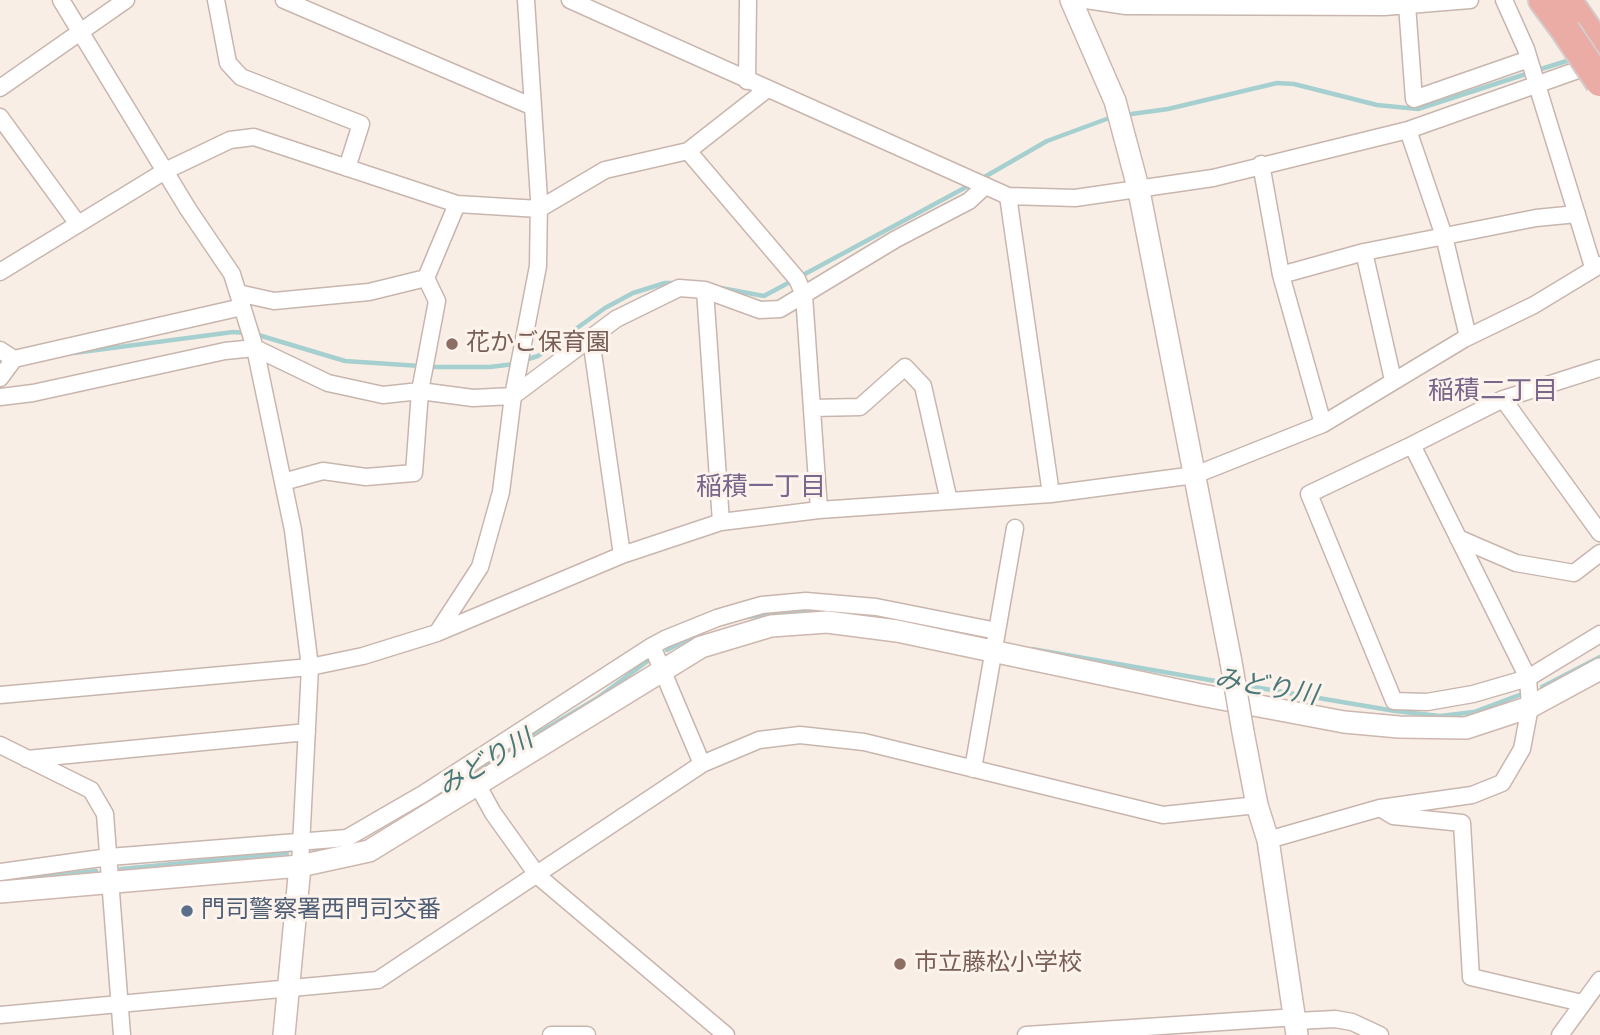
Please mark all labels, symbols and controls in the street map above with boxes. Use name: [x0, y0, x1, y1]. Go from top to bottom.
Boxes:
place label: 花かご保育園: [466, 330, 610, 358]
marker: 花かご保育園: [444, 336, 460, 352]
district label: 稲積二丁目: [1428, 376, 1558, 408]
district label: 稲積一丁目: [696, 472, 826, 504]
water label: みどり川: [1212, 664, 1320, 712]
water label: みどり川: [433, 724, 539, 804]
place label: 門司警察署西門司交番: [201, 897, 441, 925]
marker: 門司警察署西門司交番: [179, 903, 195, 919]
place label: 市立藤松小学校: [914, 950, 1082, 978]
marker: 市立藤松小学校: [892, 956, 908, 972]

